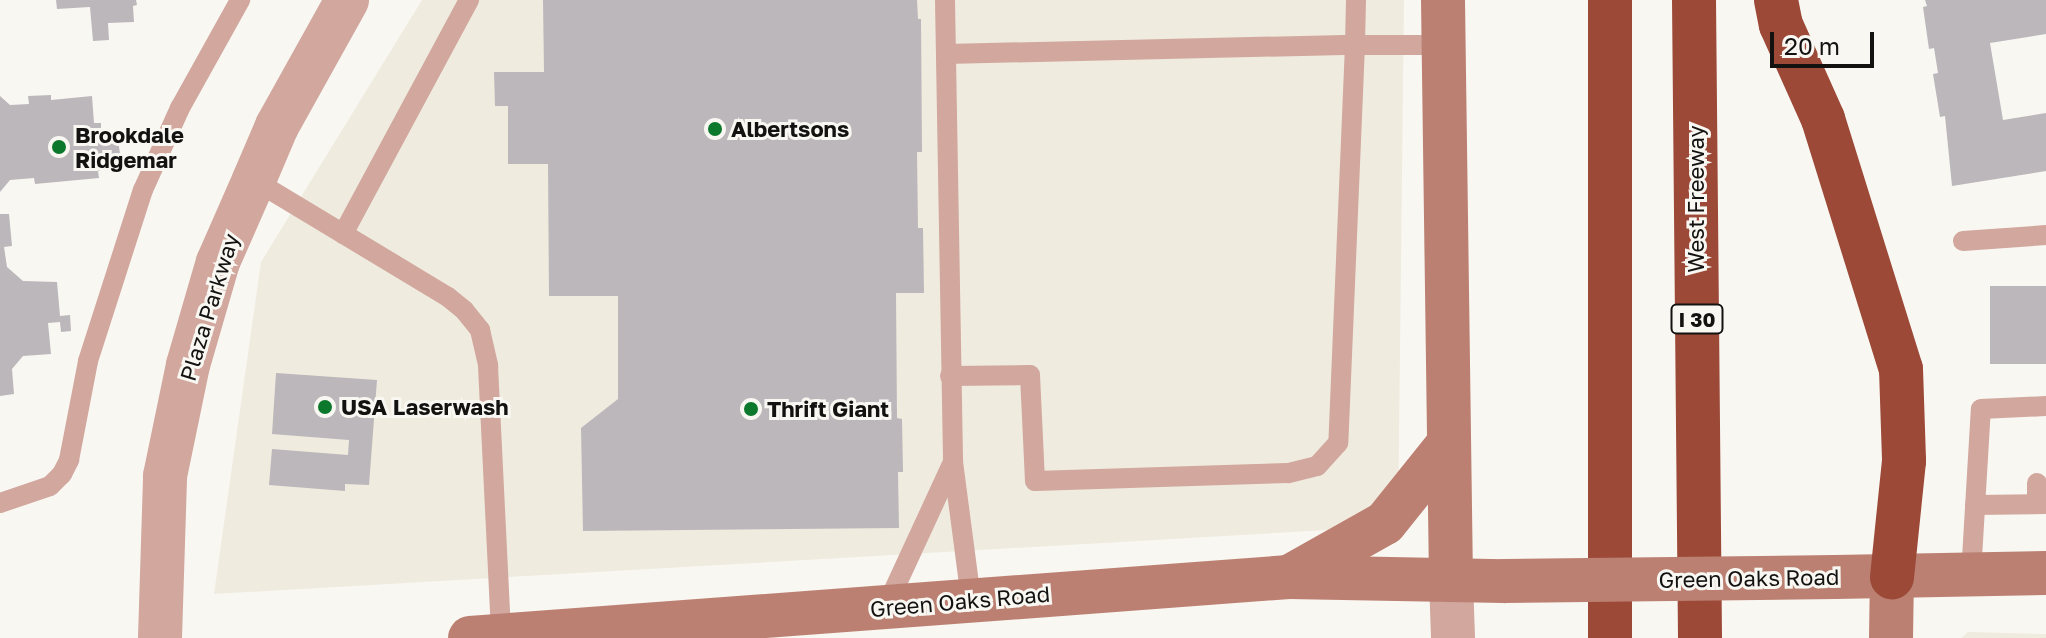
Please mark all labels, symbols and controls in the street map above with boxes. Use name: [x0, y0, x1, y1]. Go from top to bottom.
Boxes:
scale bar: [1774, 16, 1878, 66]
text: 20 m: [1784, 31, 1840, 60]
place label: Albertsons: [731, 116, 849, 142]
marker: Albertsons: [706, 120, 724, 138]
place label: Brookdale Ridgemar: [75, 121, 184, 172]
street label: West Freeway: [1683, 125, 1709, 273]
marker: Brookdale Ridgemar: [50, 138, 68, 156]
street label: Plaza Parkway: [174, 230, 244, 384]
road number: I 30: [1669, 303, 1725, 335]
place label: USA Laserwash: [341, 394, 509, 420]
place label: Thrift Giant: [767, 396, 889, 422]
marker: USA Laserwash: [316, 398, 334, 416]
marker: Thrift Giant: [742, 400, 760, 418]
street label: Green Oaks Road: [1658, 563, 1840, 593]
street label: Green Oaks Road: [869, 580, 1051, 622]

